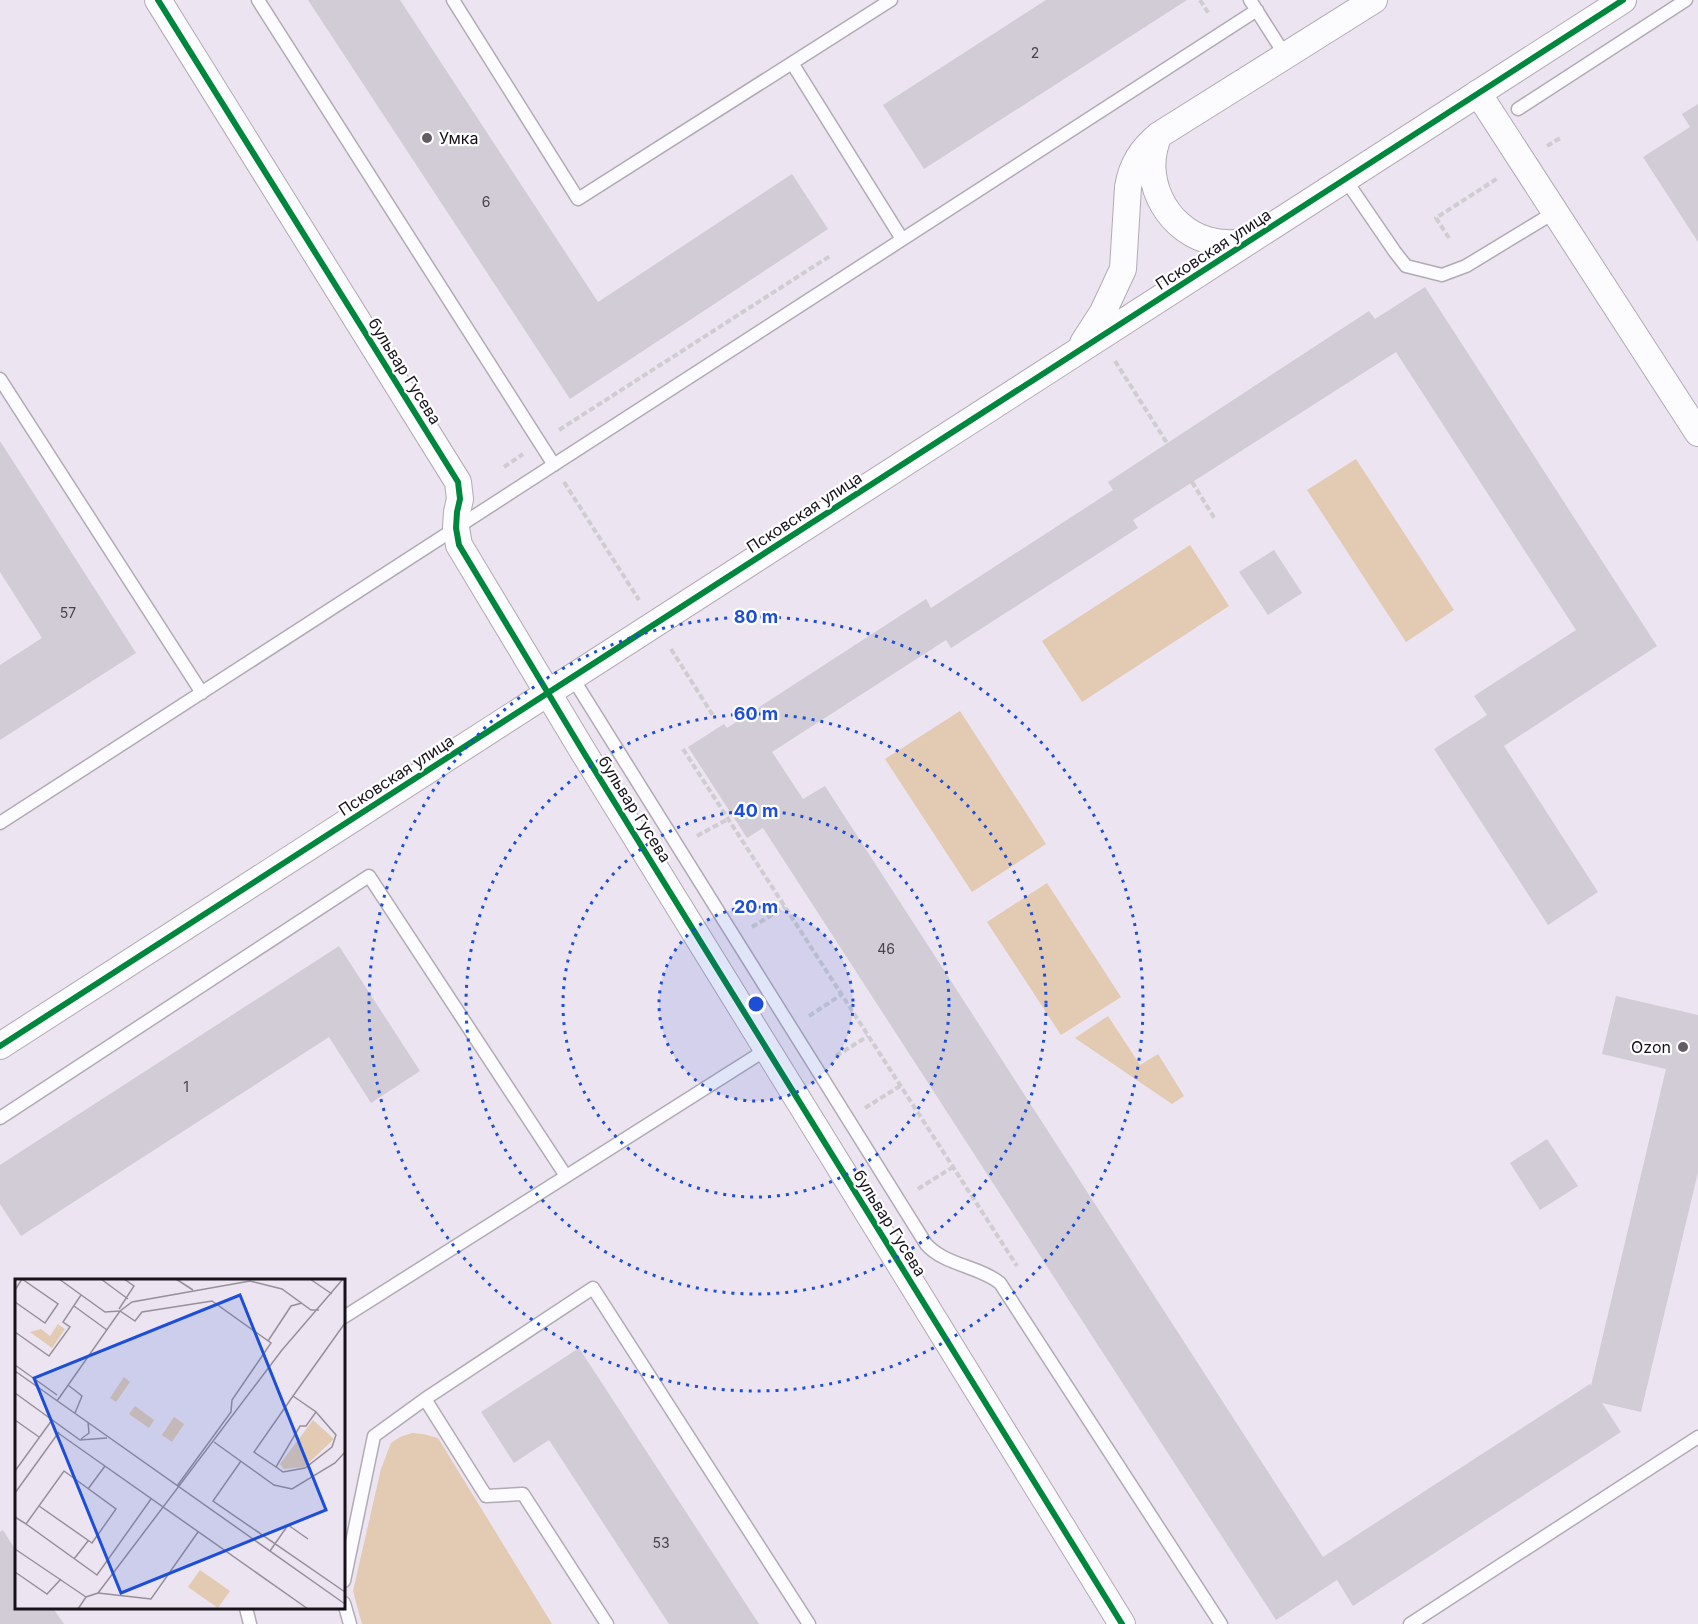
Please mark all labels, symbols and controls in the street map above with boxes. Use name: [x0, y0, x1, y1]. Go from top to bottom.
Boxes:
house number: 2: [1031, 44, 1039, 61]
place label: Умка: [439, 128, 478, 148]
marker: Умка: [420, 131, 434, 145]
house number: 6: [482, 193, 490, 210]
street label: Псковская улица: [1152, 204, 1274, 294]
street label: бульвар Гусева: [364, 314, 446, 428]
street label: Псковская улица: [743, 467, 865, 557]
house number: 57: [60, 604, 76, 621]
text: 80 m: [734, 606, 778, 627]
text: 60 m: [734, 703, 778, 724]
street label: Псковская улица: [335, 730, 457, 820]
street label: бульвар Гусева: [594, 752, 676, 866]
text: 40 m: [734, 800, 779, 821]
text: 20 m: [734, 896, 778, 917]
house number: 46: [877, 940, 895, 957]
centre of rings: [746, 994, 766, 1014]
place label: Ozon: [1631, 1037, 1671, 1057]
marker: Ozon: [1676, 1040, 1690, 1054]
house number: 1: [183, 1078, 189, 1095]
street label: бульвар Гусева: [849, 1166, 931, 1280]
inset map: [15, 1279, 345, 1609]
house number: 53: [652, 1534, 670, 1551]

